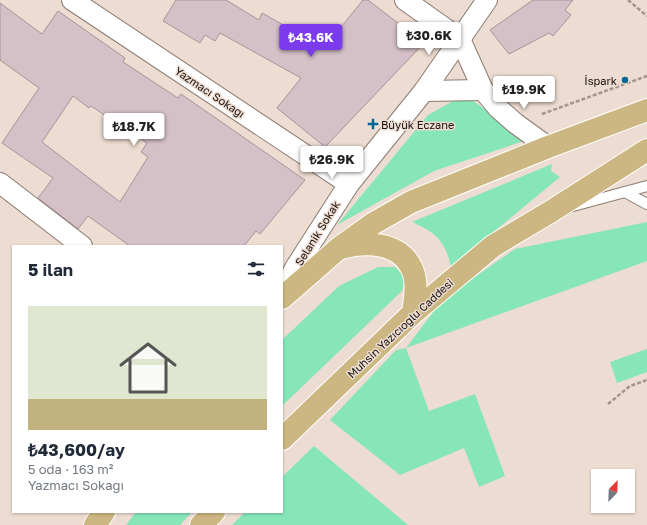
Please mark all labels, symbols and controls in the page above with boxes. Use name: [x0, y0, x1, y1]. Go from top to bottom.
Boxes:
pin: ₺30.6K: [396, 22, 462, 56]
pin: ₺43.6K: [278, 24, 344, 58]
text: ₺30.6K: [406, 27, 452, 43]
text: ₺43.6K: [288, 29, 334, 45]
street label: Yazmacı Sokağı: [173, 64, 247, 120]
place label: İspark: [584, 74, 617, 87]
marker: İspark: [620, 75, 630, 85]
pin: ₺19.9K: [491, 76, 557, 110]
text: ₺19.9K: [502, 81, 546, 97]
pin: ₺18.7K: [101, 113, 167, 147]
text: ₺18.7K: [112, 118, 156, 134]
place label: Büyük Eczane: [381, 118, 454, 131]
marker: Büyük Eczane: [368, 119, 378, 129]
pin: ₺26.9K: [299, 146, 365, 180]
text: ₺26.9K: [309, 151, 355, 167]
street label: Selanik Sokak: [292, 198, 342, 268]
icon: filters: [245, 258, 267, 280]
text: 5 ilan: [28, 259, 73, 280]
street label: Muhsin Yazıcıoğlu Caddesi: [344, 276, 456, 380]
icon: home: [112, 332, 184, 404]
text: ₺43,600/ay: [28, 439, 125, 460]
text: 5 oda · 163 m²: [28, 461, 114, 477]
north arrow: [591, 469, 635, 513]
map controls: [591, 469, 635, 513]
text: Yazmacı Sokağı: [28, 477, 124, 493]

